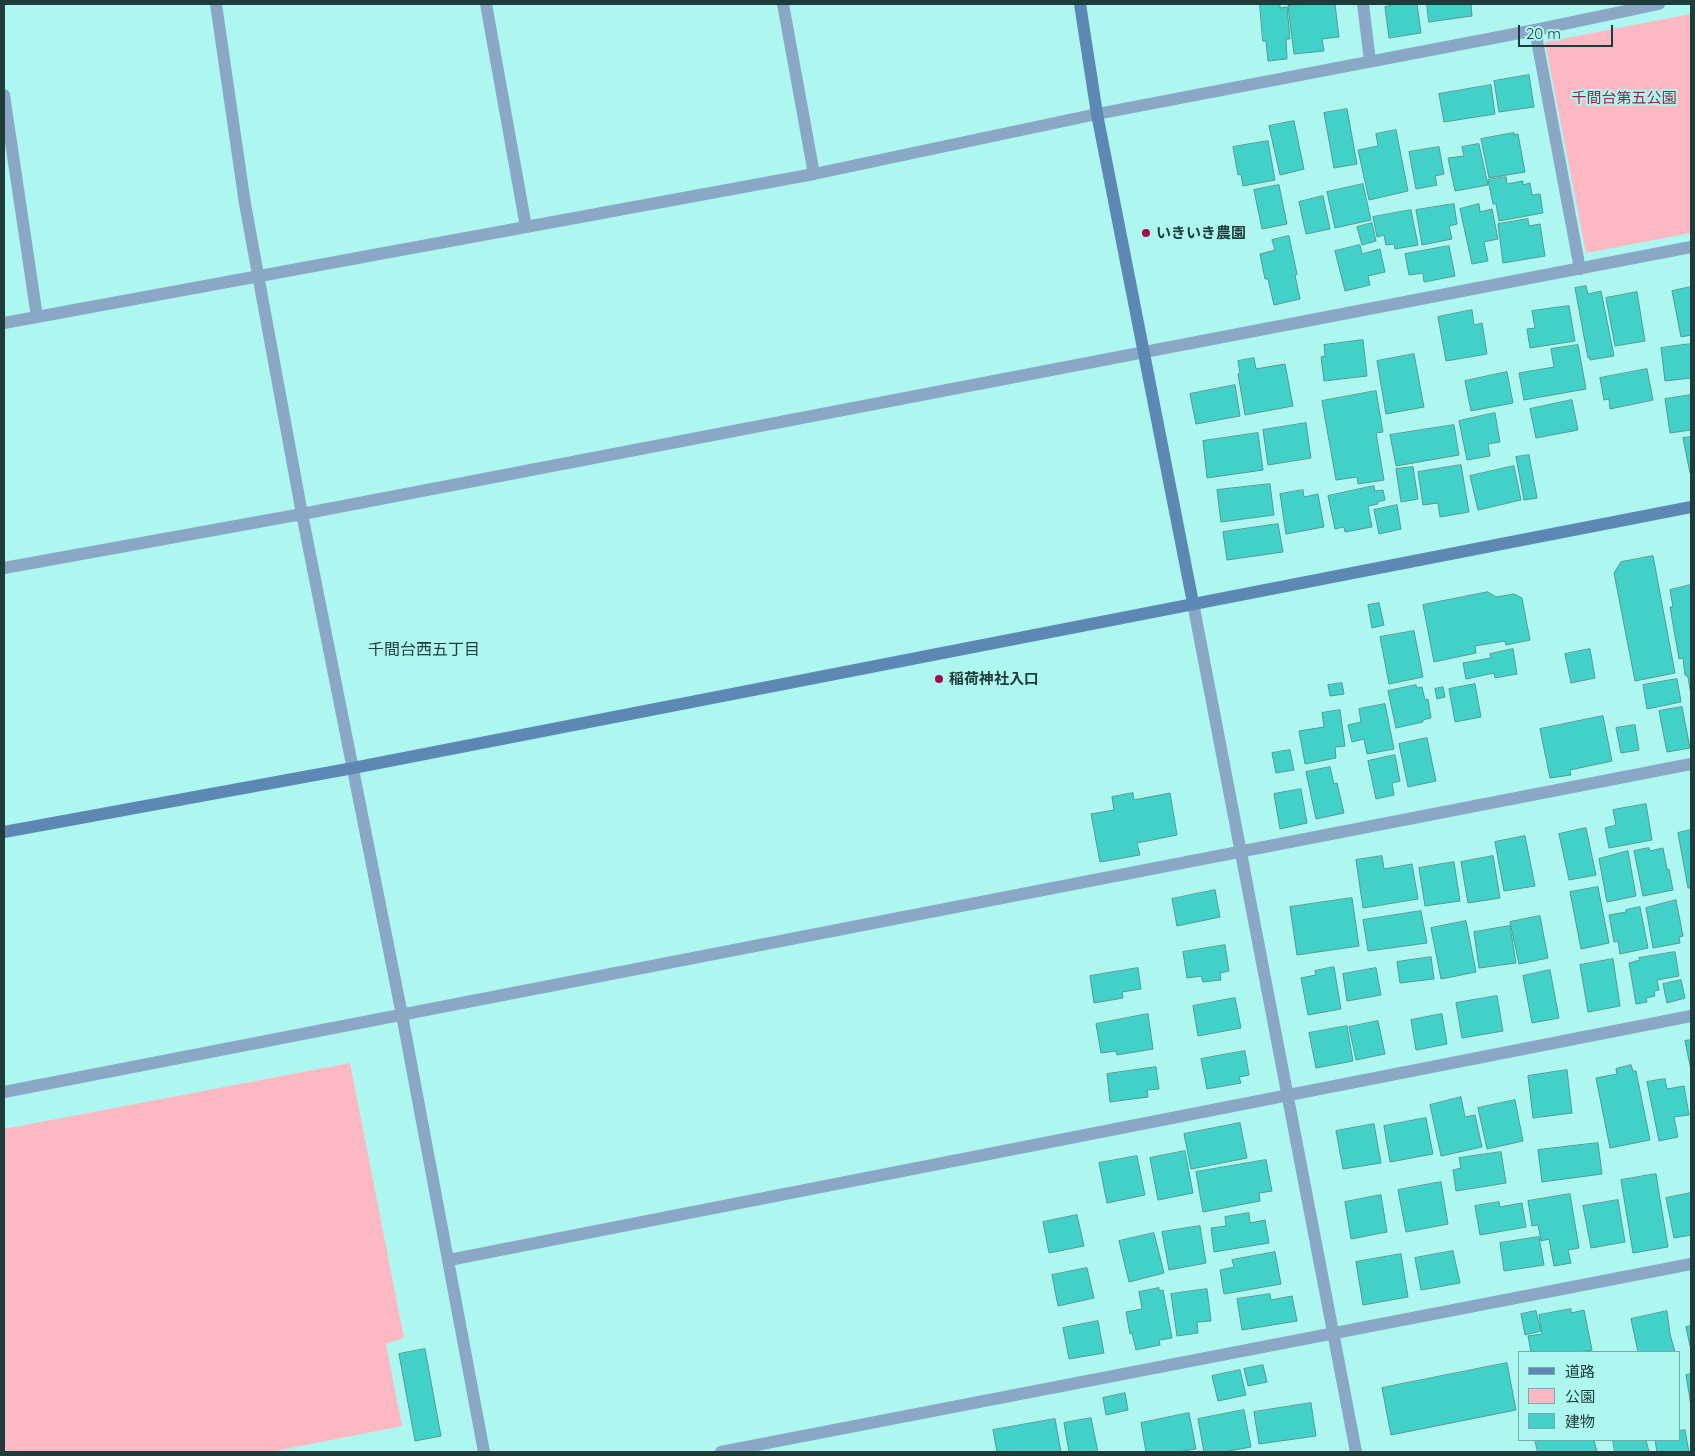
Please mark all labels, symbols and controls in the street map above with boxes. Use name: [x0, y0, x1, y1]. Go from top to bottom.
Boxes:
scale bar: [1520, 15, 1615, 47]
text: 20 m: [1526, 24, 1561, 43]
park label: 千間台第五公園: [1572, 89, 1676, 107]
place label: いきいき農園: [1156, 224, 1246, 242]
marker: いきいき農園: [1140, 227, 1152, 239]
district label: 千間台西五丁目: [368, 640, 480, 660]
place label: 稲荷神社入口: [949, 670, 1039, 688]
marker: 稲荷神社入口: [933, 673, 945, 685]
legend: [1518, 1351, 1680, 1441]
text: 道路: [1565, 1362, 1595, 1381]
text: 公園: [1565, 1387, 1595, 1406]
text: 建物: [1565, 1412, 1595, 1431]

